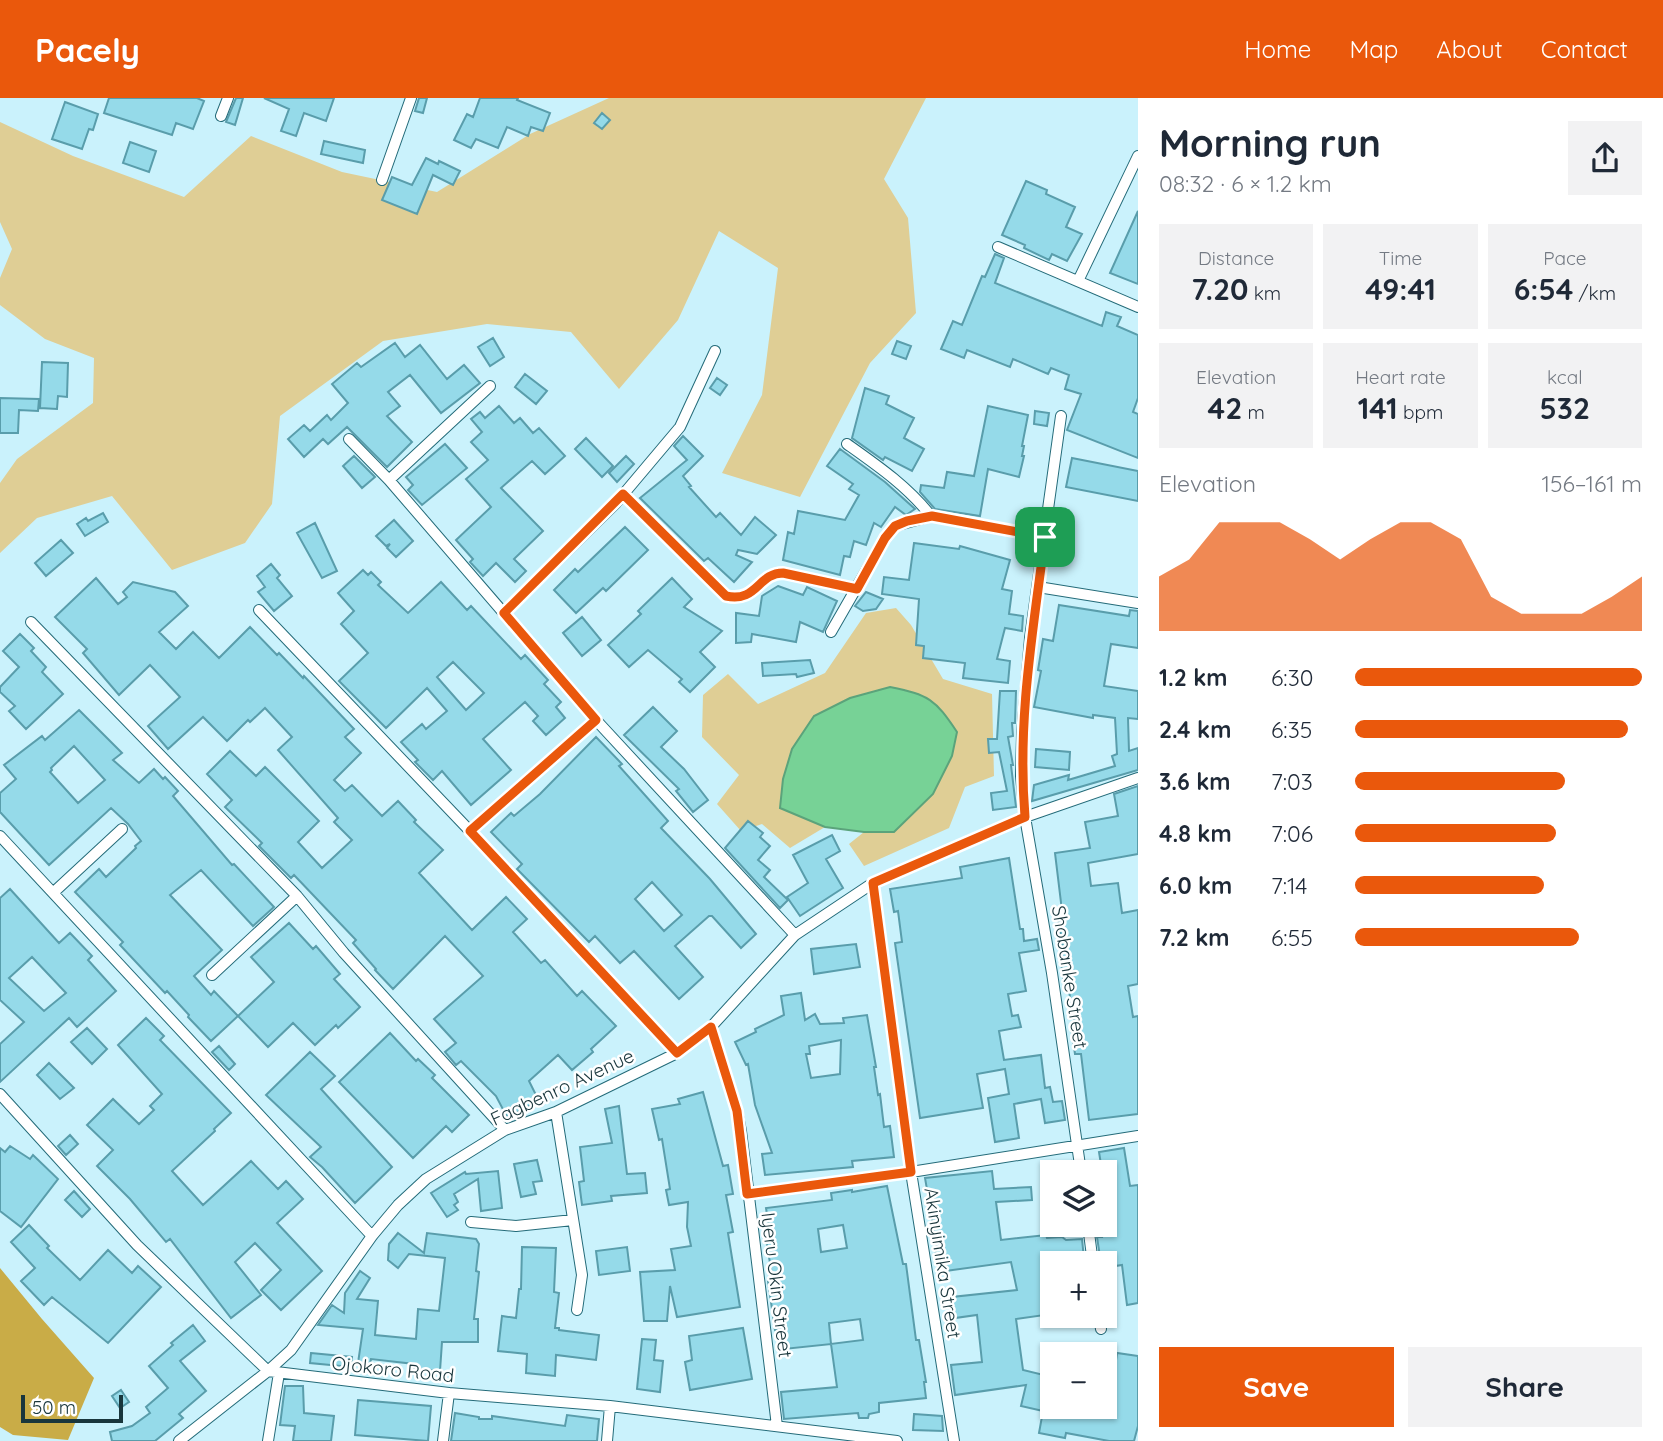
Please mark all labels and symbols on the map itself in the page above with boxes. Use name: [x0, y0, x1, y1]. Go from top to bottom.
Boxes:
pin: [1015, 507, 1075, 567]
street label: Shobanke Street: [1047, 904, 1093, 1050]
street label: Fagbenro Avenue: [486, 1043, 638, 1131]
street label: Akinyimika Street: [919, 1186, 967, 1340]
street label: Iyeru Okin Street: [756, 1211, 798, 1359]
street label: Ojokoro Road: [331, 1351, 455, 1387]
scale bar: [21, 1392, 122, 1424]

